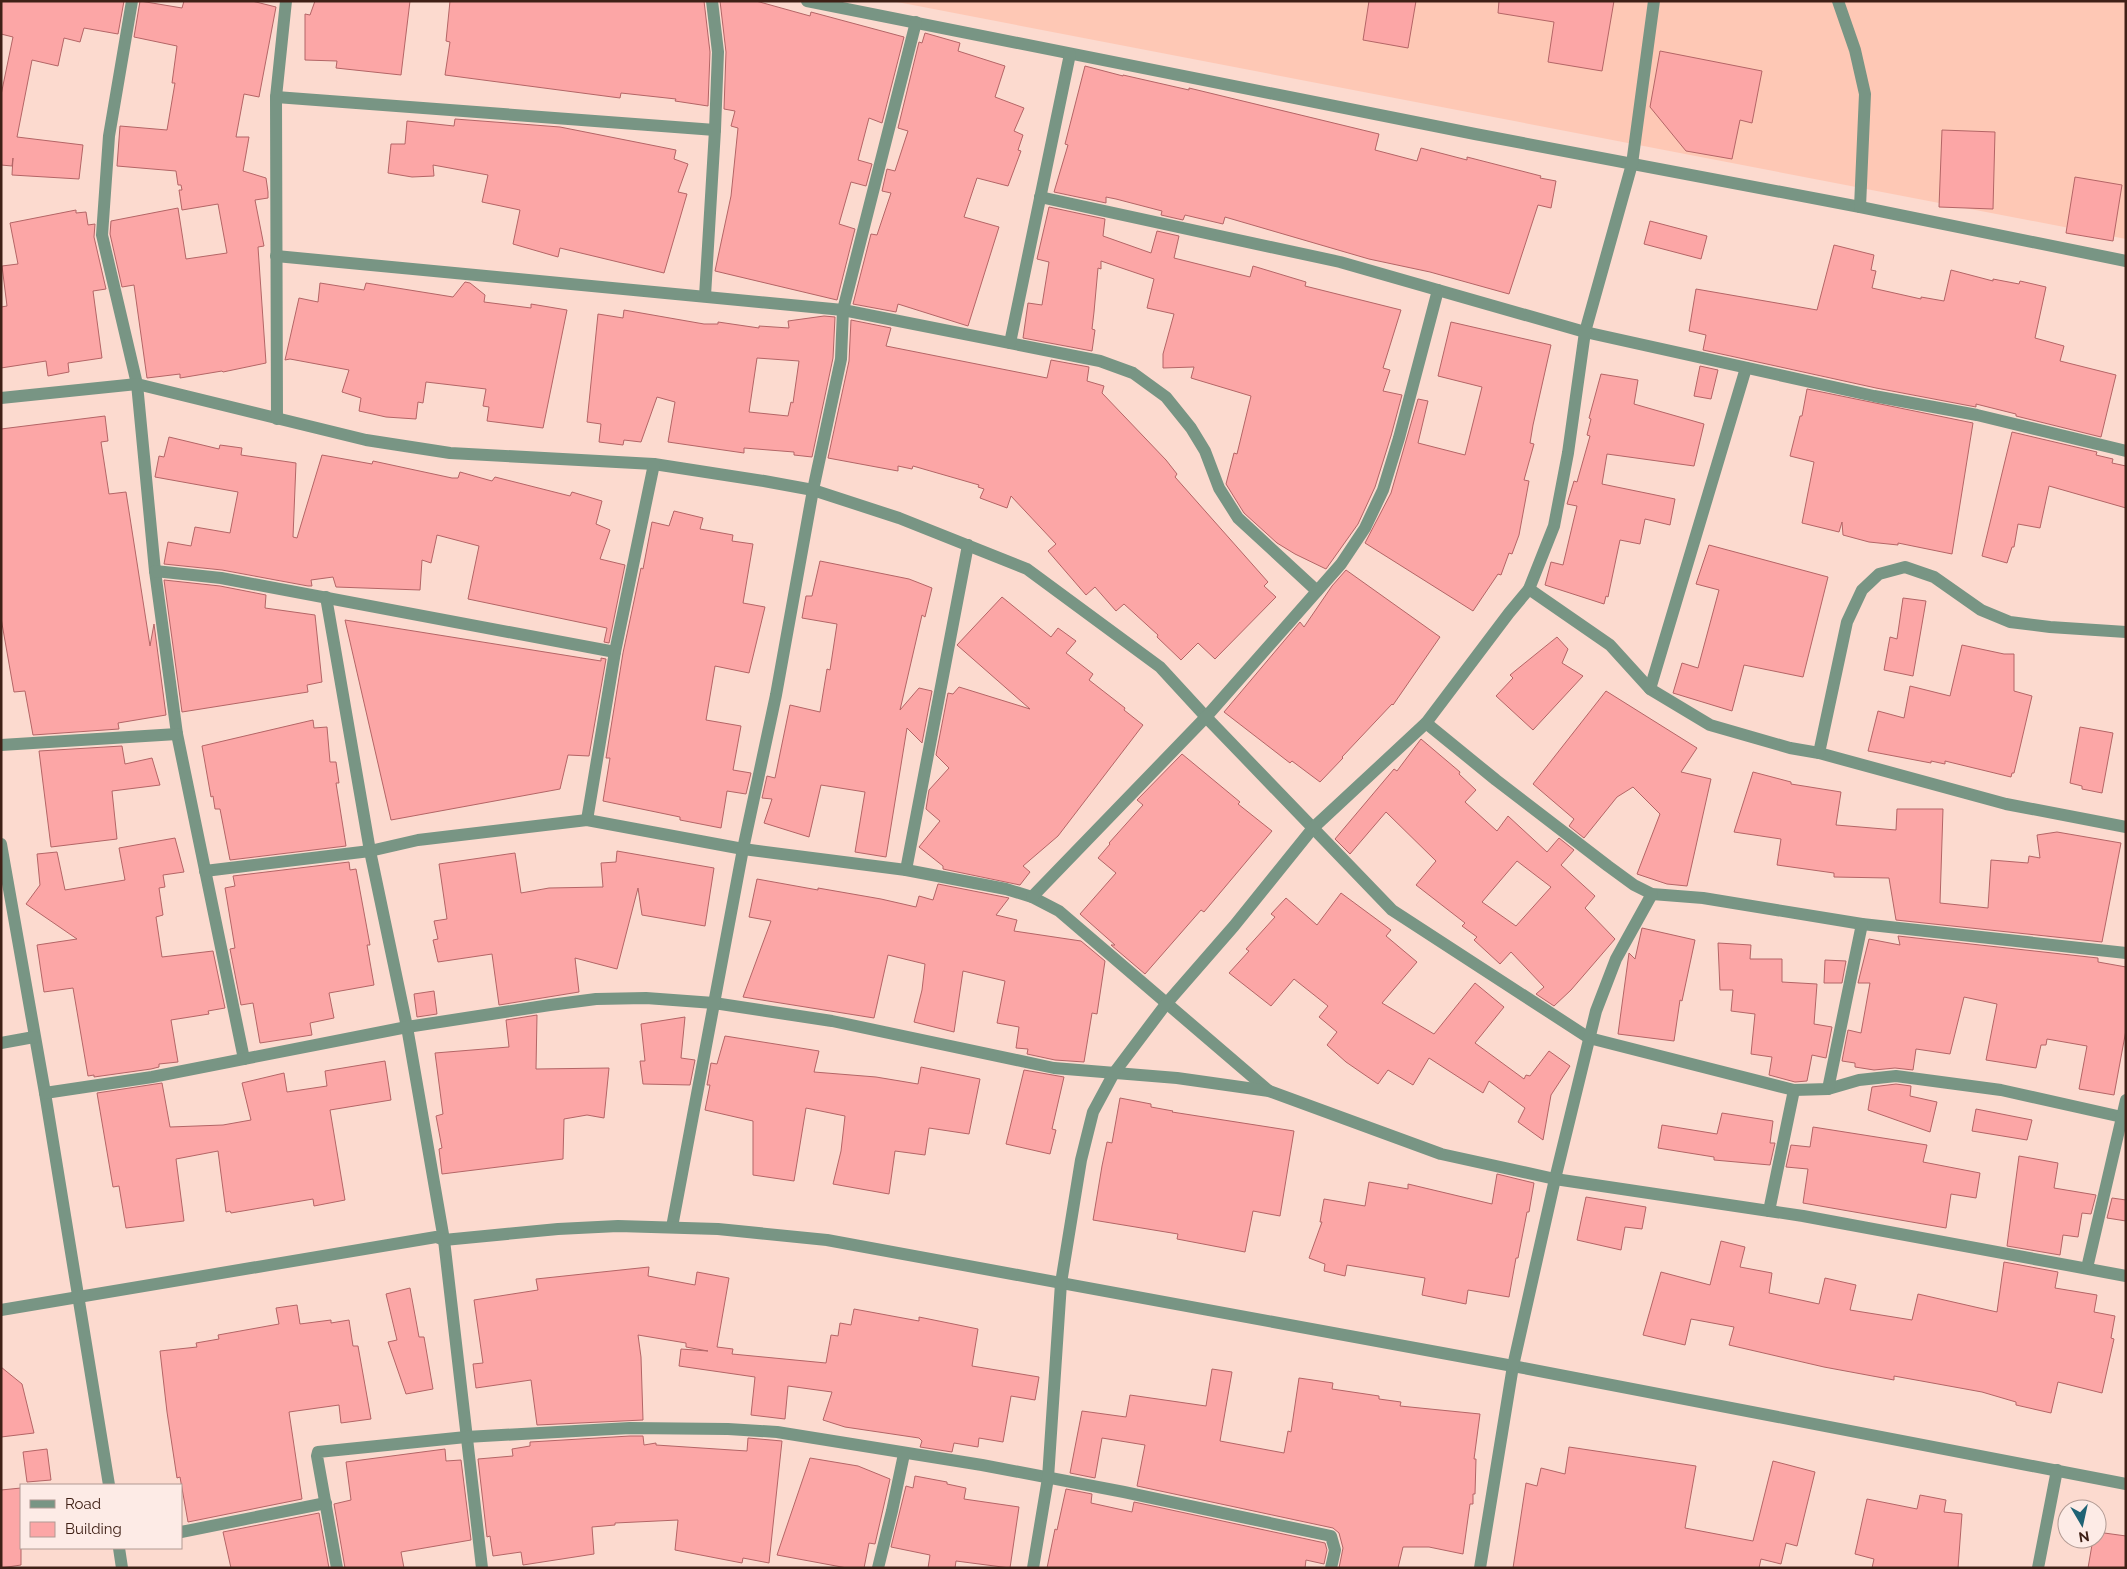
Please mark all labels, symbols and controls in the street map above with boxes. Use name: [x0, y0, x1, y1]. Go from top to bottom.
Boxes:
legend: [20, 1484, 182, 1549]
text: Road: [65, 1495, 101, 1513]
north arrow: [2057, 1499, 2107, 1549]
text: Building: [65, 1520, 122, 1538]
text: N: [2078, 1528, 2091, 1546]

